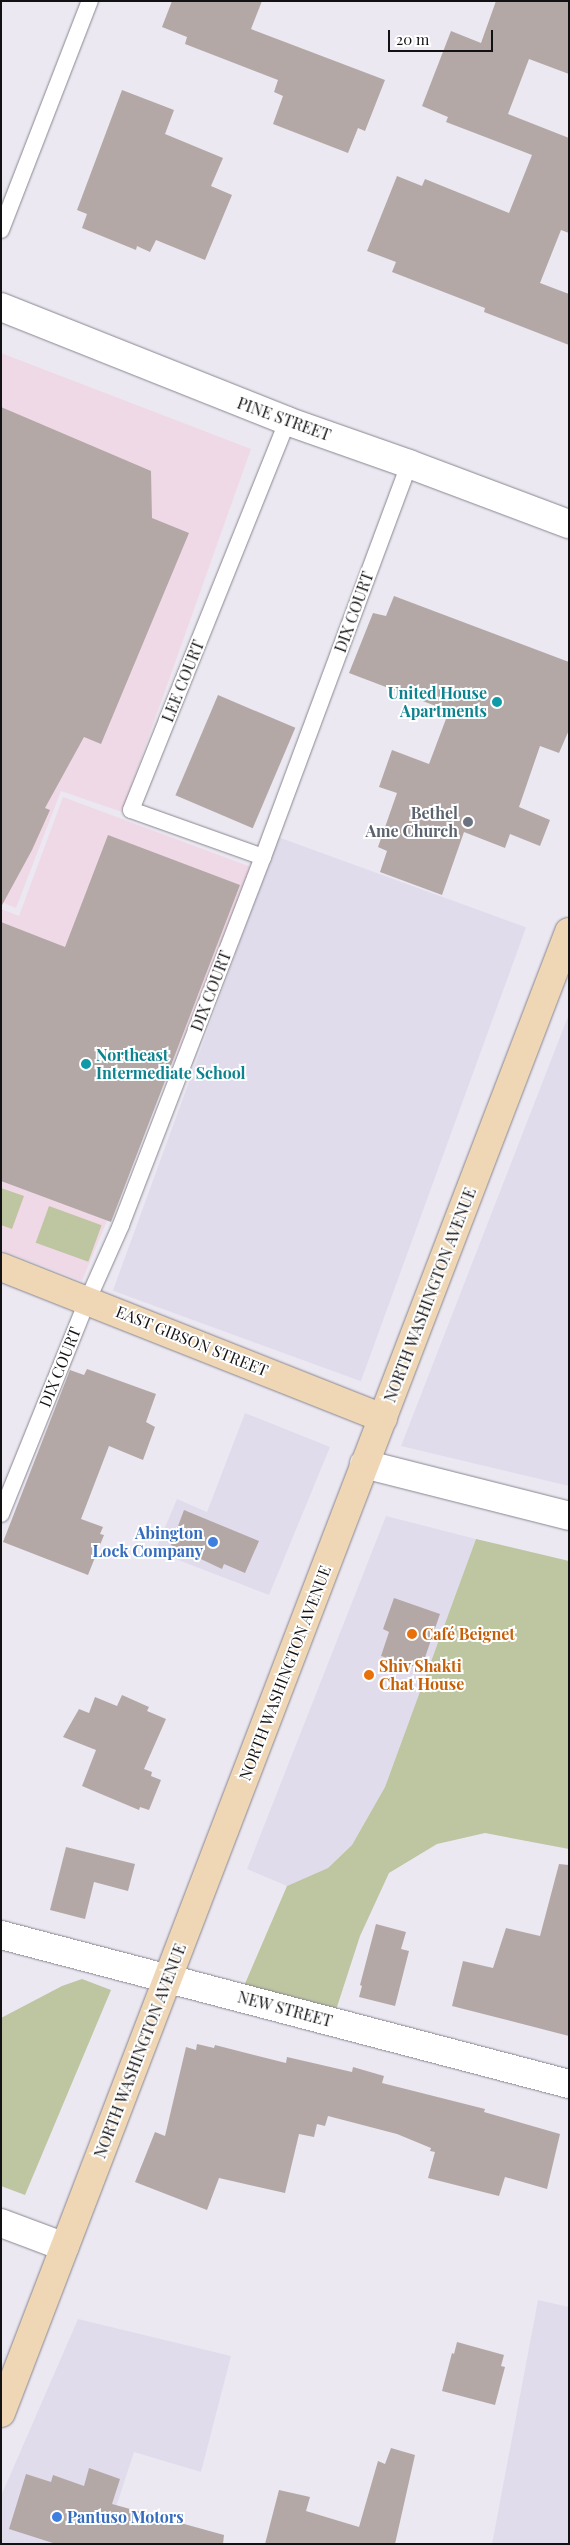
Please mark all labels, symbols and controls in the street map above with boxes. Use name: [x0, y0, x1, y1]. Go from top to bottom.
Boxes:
scale bar: [390, 20, 495, 52]
text: 20 m: [396, 29, 429, 49]
street label: PINE STREET: [235, 393, 333, 445]
street label: DIX COURT: [330, 569, 378, 655]
street label: LEE COURT: [158, 637, 208, 725]
place label: United House Apartments: [388, 683, 487, 721]
marker: United House Apartments: [491, 696, 503, 708]
place label: Bethel Ame Church: [365, 803, 458, 841]
marker: Bethel Ame Church: [462, 816, 474, 828]
street label: DIX COURT: [187, 948, 235, 1034]
place label: Northeast Intermediate School: [96, 1045, 246, 1083]
marker: Northeast Intermediate School: [80, 1058, 92, 1070]
street label: NORTH WASHINGTON AVENUE: [380, 1184, 480, 1406]
street label: EAST GIBSON STREET: [113, 1302, 271, 1380]
street label: DIX COURT: [35, 1324, 85, 1410]
place label: Abington Lock Company: [93, 1523, 203, 1561]
marker: Abington Lock Company: [207, 1536, 219, 1548]
street label: NORTH WASHINGTON AVENUE: [235, 1562, 335, 1784]
place label: Café Beignet: [422, 1624, 515, 1644]
marker: Café Beignet: [406, 1628, 418, 1640]
place label: Shiv Shakti Chat House: [379, 1656, 464, 1694]
marker: Shiv Shakti Chat House: [363, 1669, 375, 1681]
street label: NORTH WASHINGTON AVENUE: [90, 1940, 190, 2162]
street label: NEW STREET: [235, 1987, 335, 2031]
place label: Pantuso Motors: [67, 2507, 184, 2527]
marker: Pantuso Motors: [51, 2511, 63, 2523]

